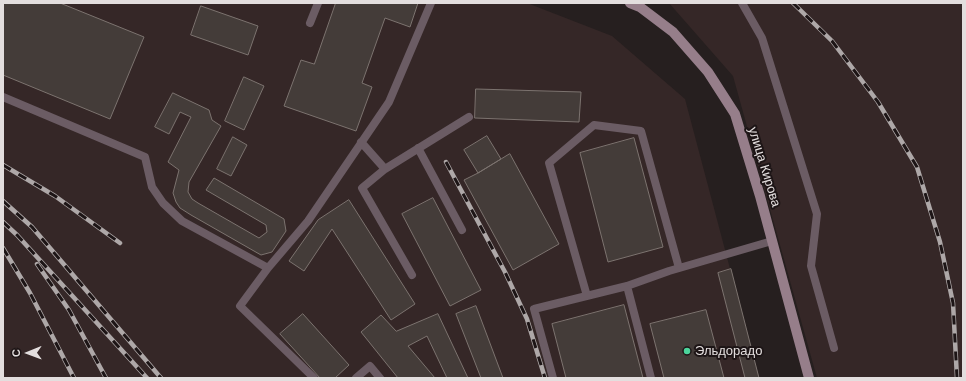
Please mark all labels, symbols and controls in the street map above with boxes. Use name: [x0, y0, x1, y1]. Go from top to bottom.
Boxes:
street label: улица Кирова: [744, 125, 784, 209]
north arrow: [8, 333, 48, 373]
place label: Эльдорадо: [695, 343, 762, 359]
marker: Эльдорадо: [682, 346, 692, 356]
text: С: [10, 349, 22, 357]

